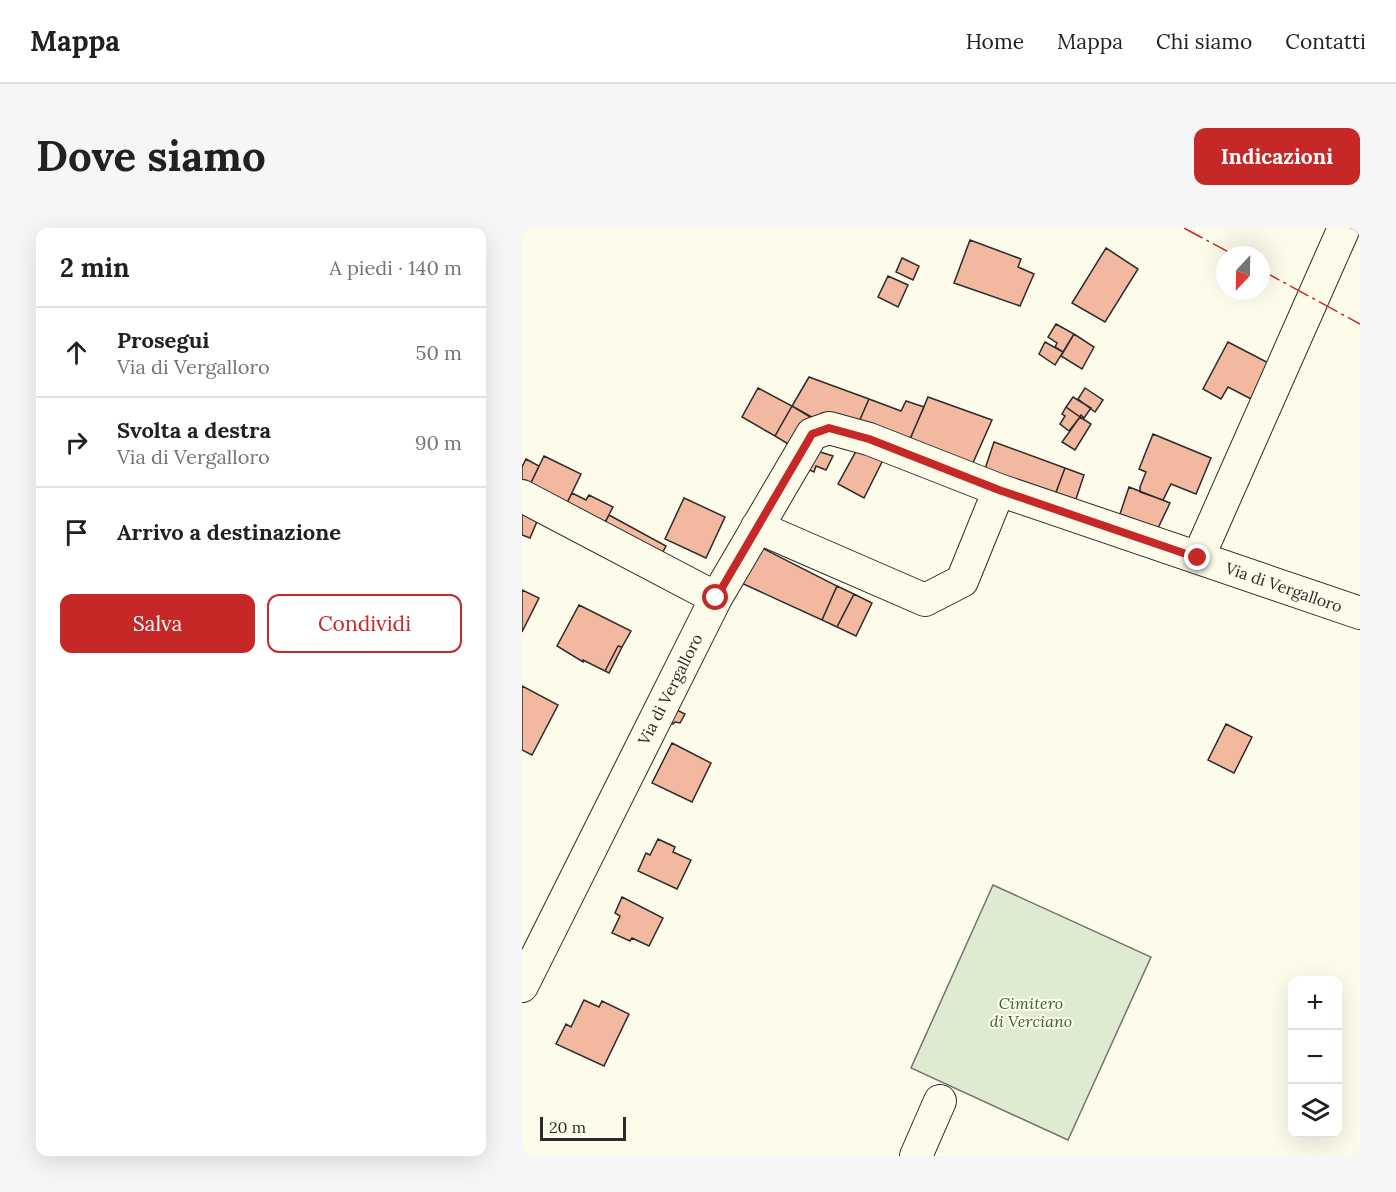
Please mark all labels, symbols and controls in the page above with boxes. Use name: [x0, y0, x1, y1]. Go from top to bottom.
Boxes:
text: Mappa: [30, 23, 120, 59]
text: Home: [966, 28, 1024, 55]
text: Mappa: [1057, 28, 1123, 55]
text: Chi siamo: [1156, 28, 1252, 55]
text: Contatti: [1285, 28, 1366, 55]
button: Indicazioni: [1194, 128, 1360, 185]
text: Dove siamo: [36, 129, 266, 183]
north arrow: [1216, 246, 1270, 300]
text: 2 min: [60, 251, 130, 284]
text: A piedi · 140 m: [329, 255, 462, 280]
text: Prosegui: [117, 326, 209, 354]
icon: ahead: [60, 336, 93, 369]
text: 50 m: [416, 340, 462, 365]
text: Via di Vergalloro: [117, 354, 270, 379]
text: Svolta a destra: [117, 416, 271, 444]
icon: right: [60, 426, 93, 459]
text: 90 m: [415, 430, 462, 455]
text: Via di Vergalloro: [117, 444, 270, 469]
icon: arrive: [60, 516, 93, 549]
text: Arrivo a destinazione: [117, 518, 341, 546]
route end: [1184, 544, 1210, 570]
street label: Via di Vergalloro: [1222, 557, 1345, 616]
route start: [702, 584, 728, 610]
button: Salva: [60, 594, 255, 653]
button: Condividi: [267, 594, 462, 653]
street label: Via di Vergalloro: [633, 630, 707, 749]
map controls: [1288, 976, 1342, 1138]
button: +: [1288, 976, 1342, 1030]
park label: Cimitero di Verciano: [990, 993, 1072, 1031]
button: −: [1288, 1030, 1342, 1084]
button: layers: [1288, 1084, 1342, 1138]
scale bar: [540, 1114, 626, 1142]
text: 20 m: [549, 1117, 586, 1137]

